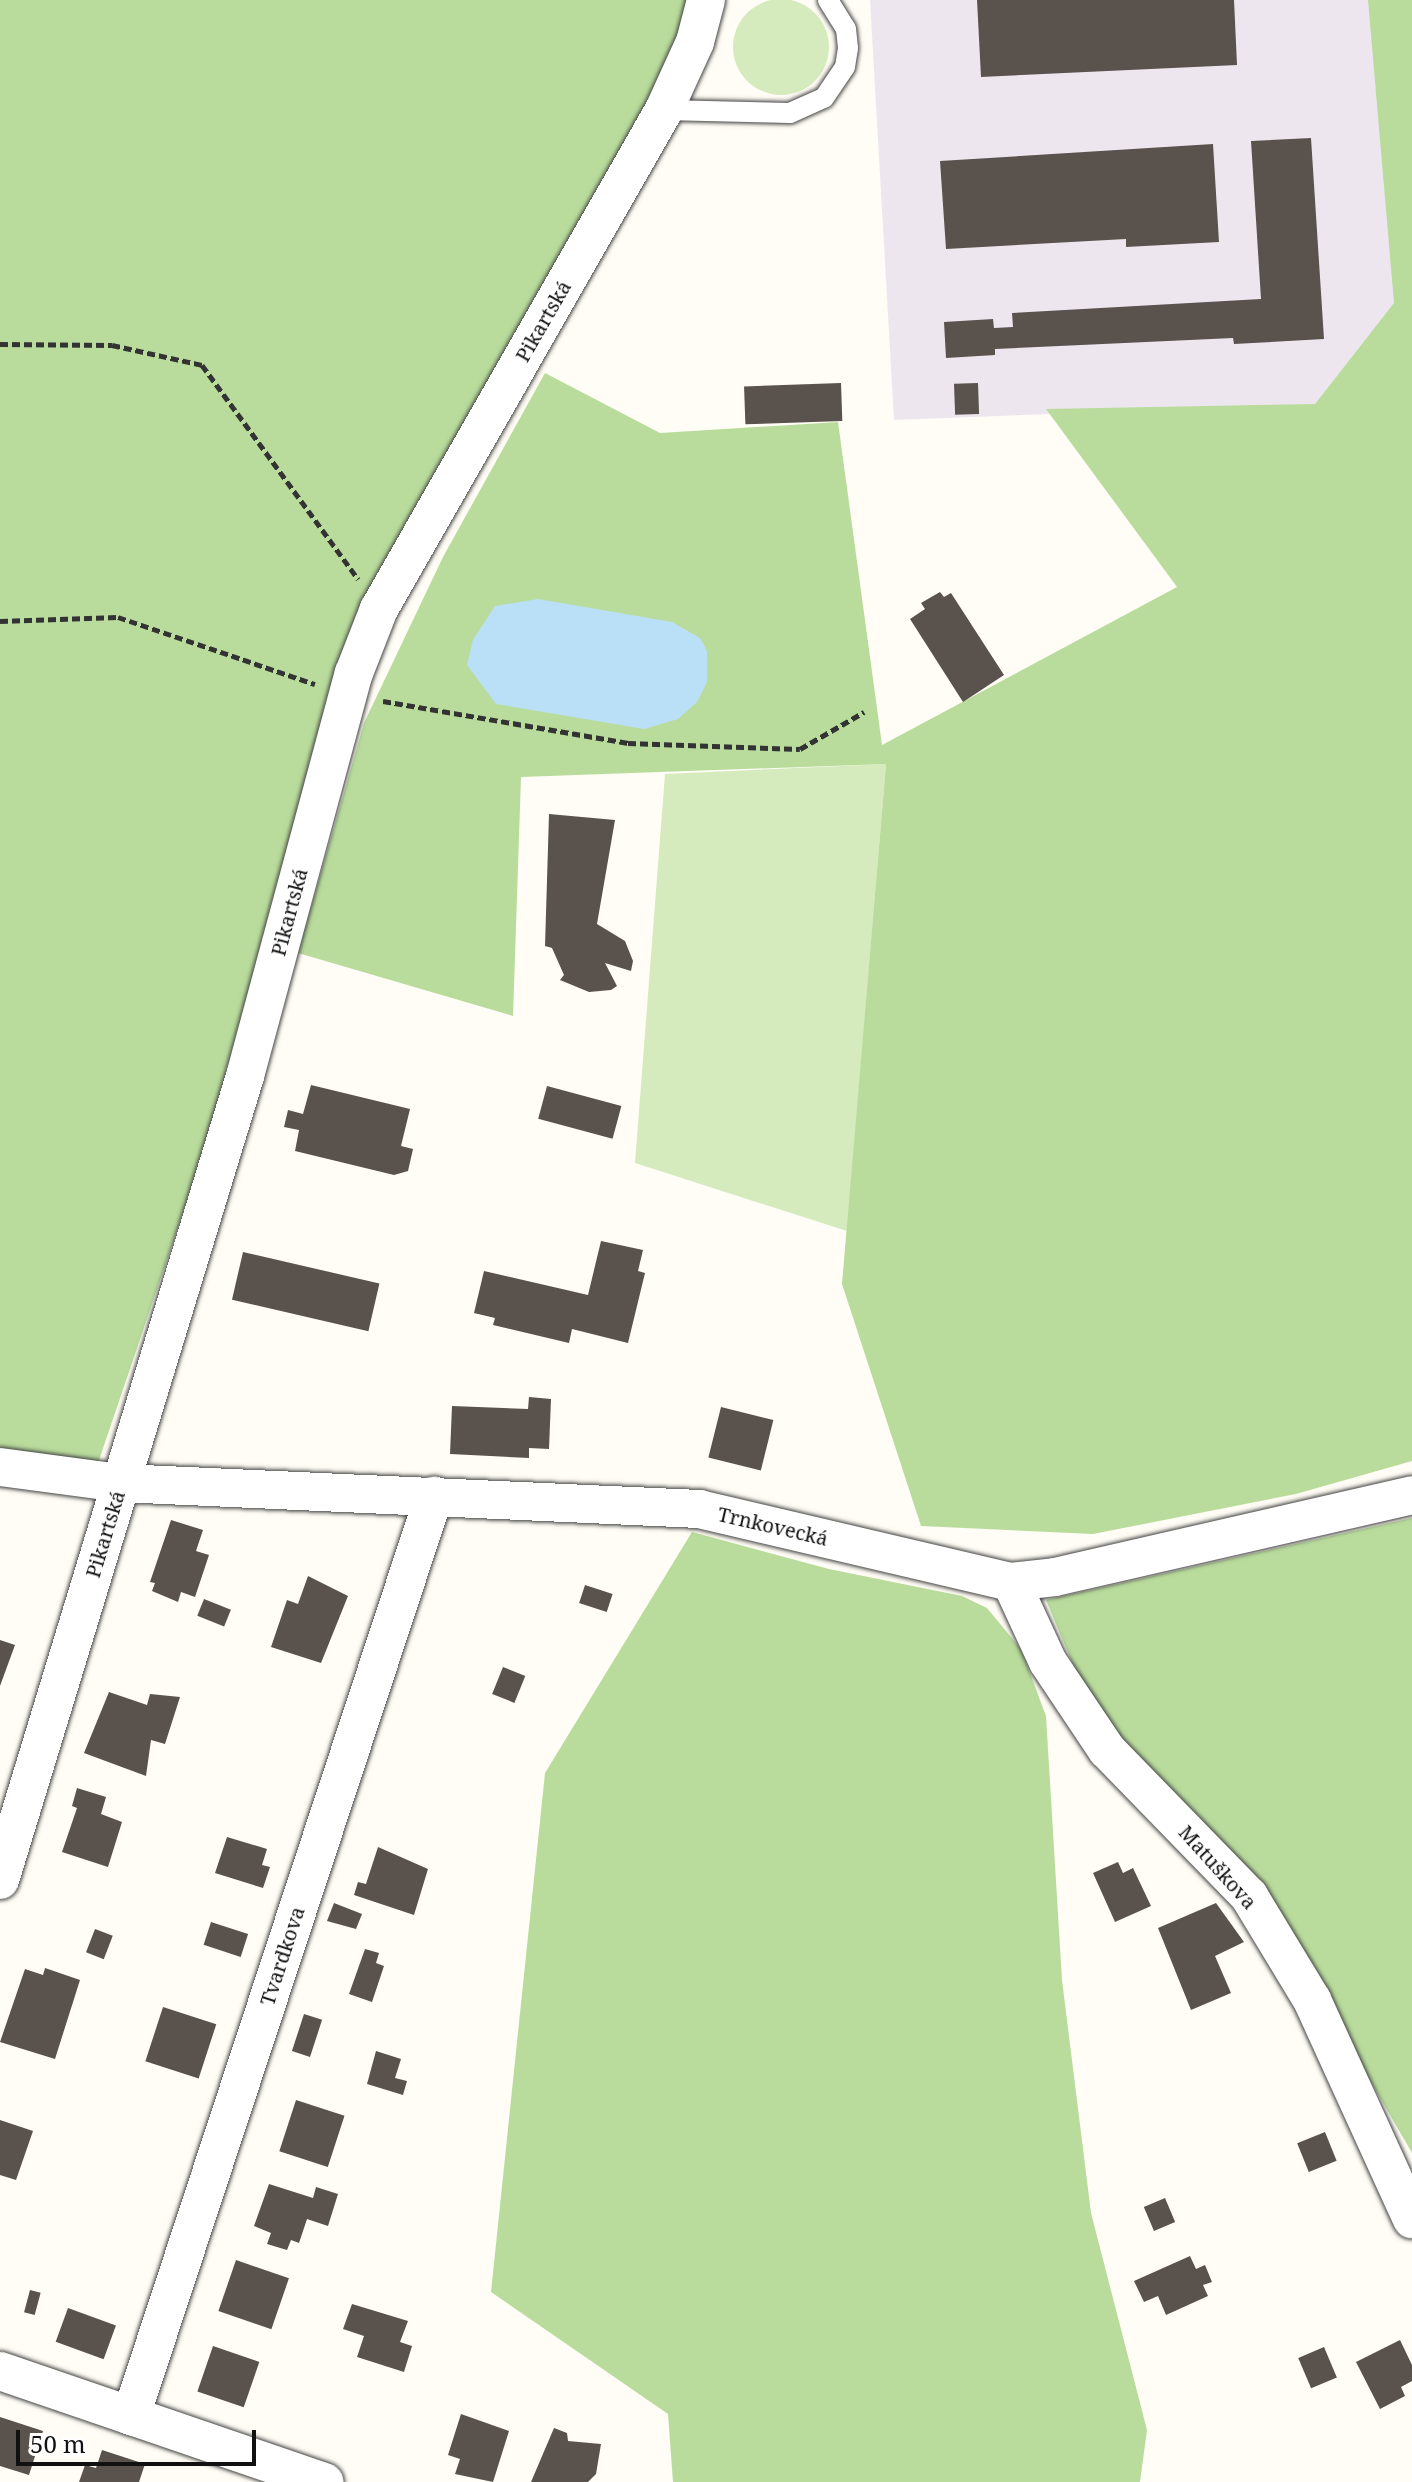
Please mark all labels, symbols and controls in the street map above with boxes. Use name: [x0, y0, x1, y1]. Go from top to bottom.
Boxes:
street label: Pikartská: [510, 276, 576, 366]
street label: Pikartská: [266, 865, 312, 959]
street label: Pikartská: [80, 1488, 130, 1580]
street label: Trnkovecká: [715, 1502, 831, 1550]
street label: Matuškova: [1174, 1820, 1262, 1914]
street label: Tvardkova: [255, 1904, 309, 2008]
scale bar: [20, 2414, 260, 2464]
text: 50 m: [30, 2427, 86, 2460]

